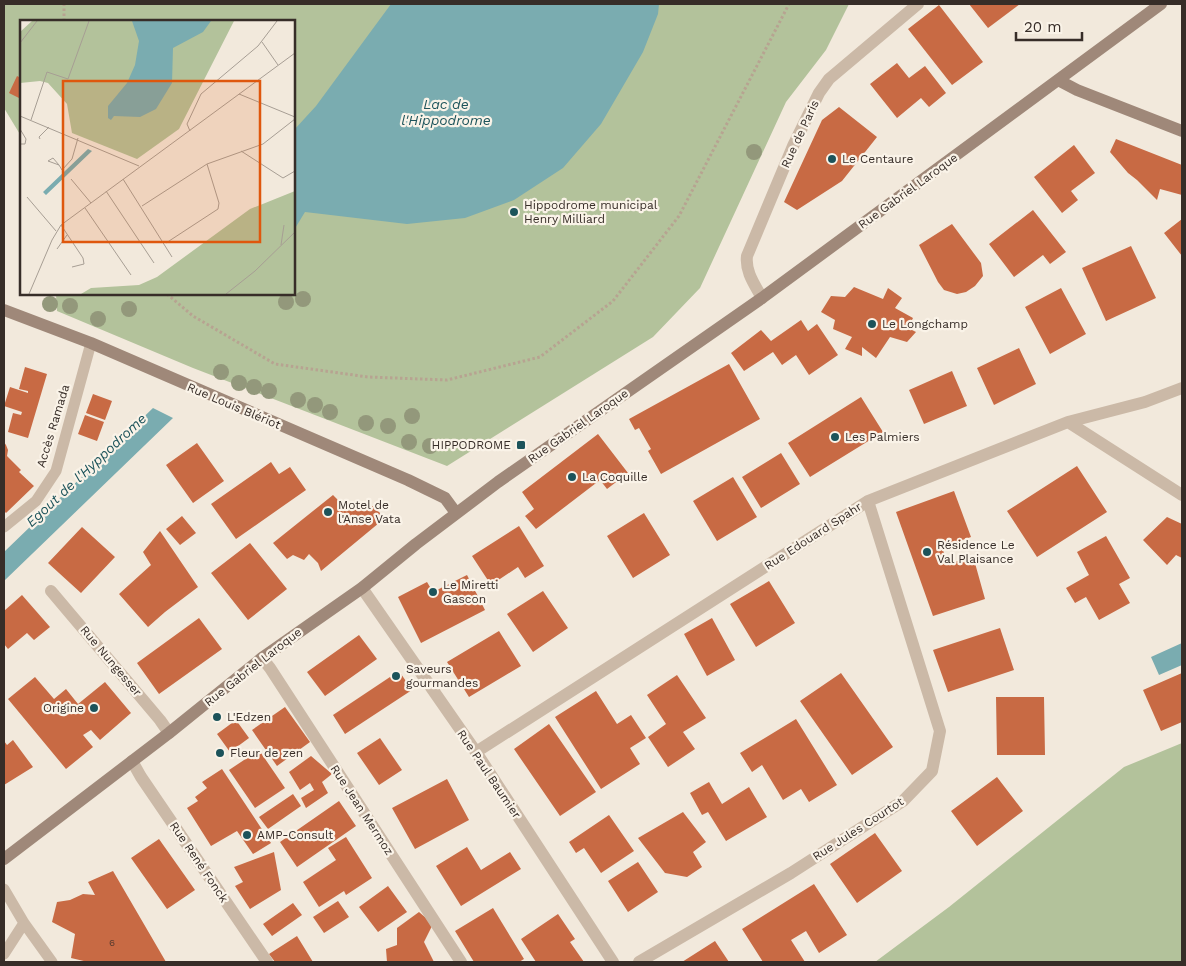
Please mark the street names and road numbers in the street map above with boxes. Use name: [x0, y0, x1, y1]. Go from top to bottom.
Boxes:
street label: Rue de Paris: [778, 98, 822, 170]
street label: Rue Gabriel Laroque: [856, 150, 960, 232]
street label: Rue Louis Blériot: [185, 380, 283, 432]
street label: Accès Ramada: [34, 383, 72, 469]
street label: Rue Gabriel Laroque: [525, 386, 631, 466]
street label: Rue Edouard Spahr: [762, 499, 864, 573]
street label: Rue Nungesser: [77, 623, 145, 699]
street label: Rue Gabriel Laroque: [202, 625, 304, 709]
street label: Rue Paul Baumier: [454, 727, 524, 821]
street label: Rue Jean Mermoz: [328, 762, 396, 858]
street label: Rue Jules Courtot: [810, 794, 906, 864]
street label: Rue René Fonck: [167, 819, 231, 905]

